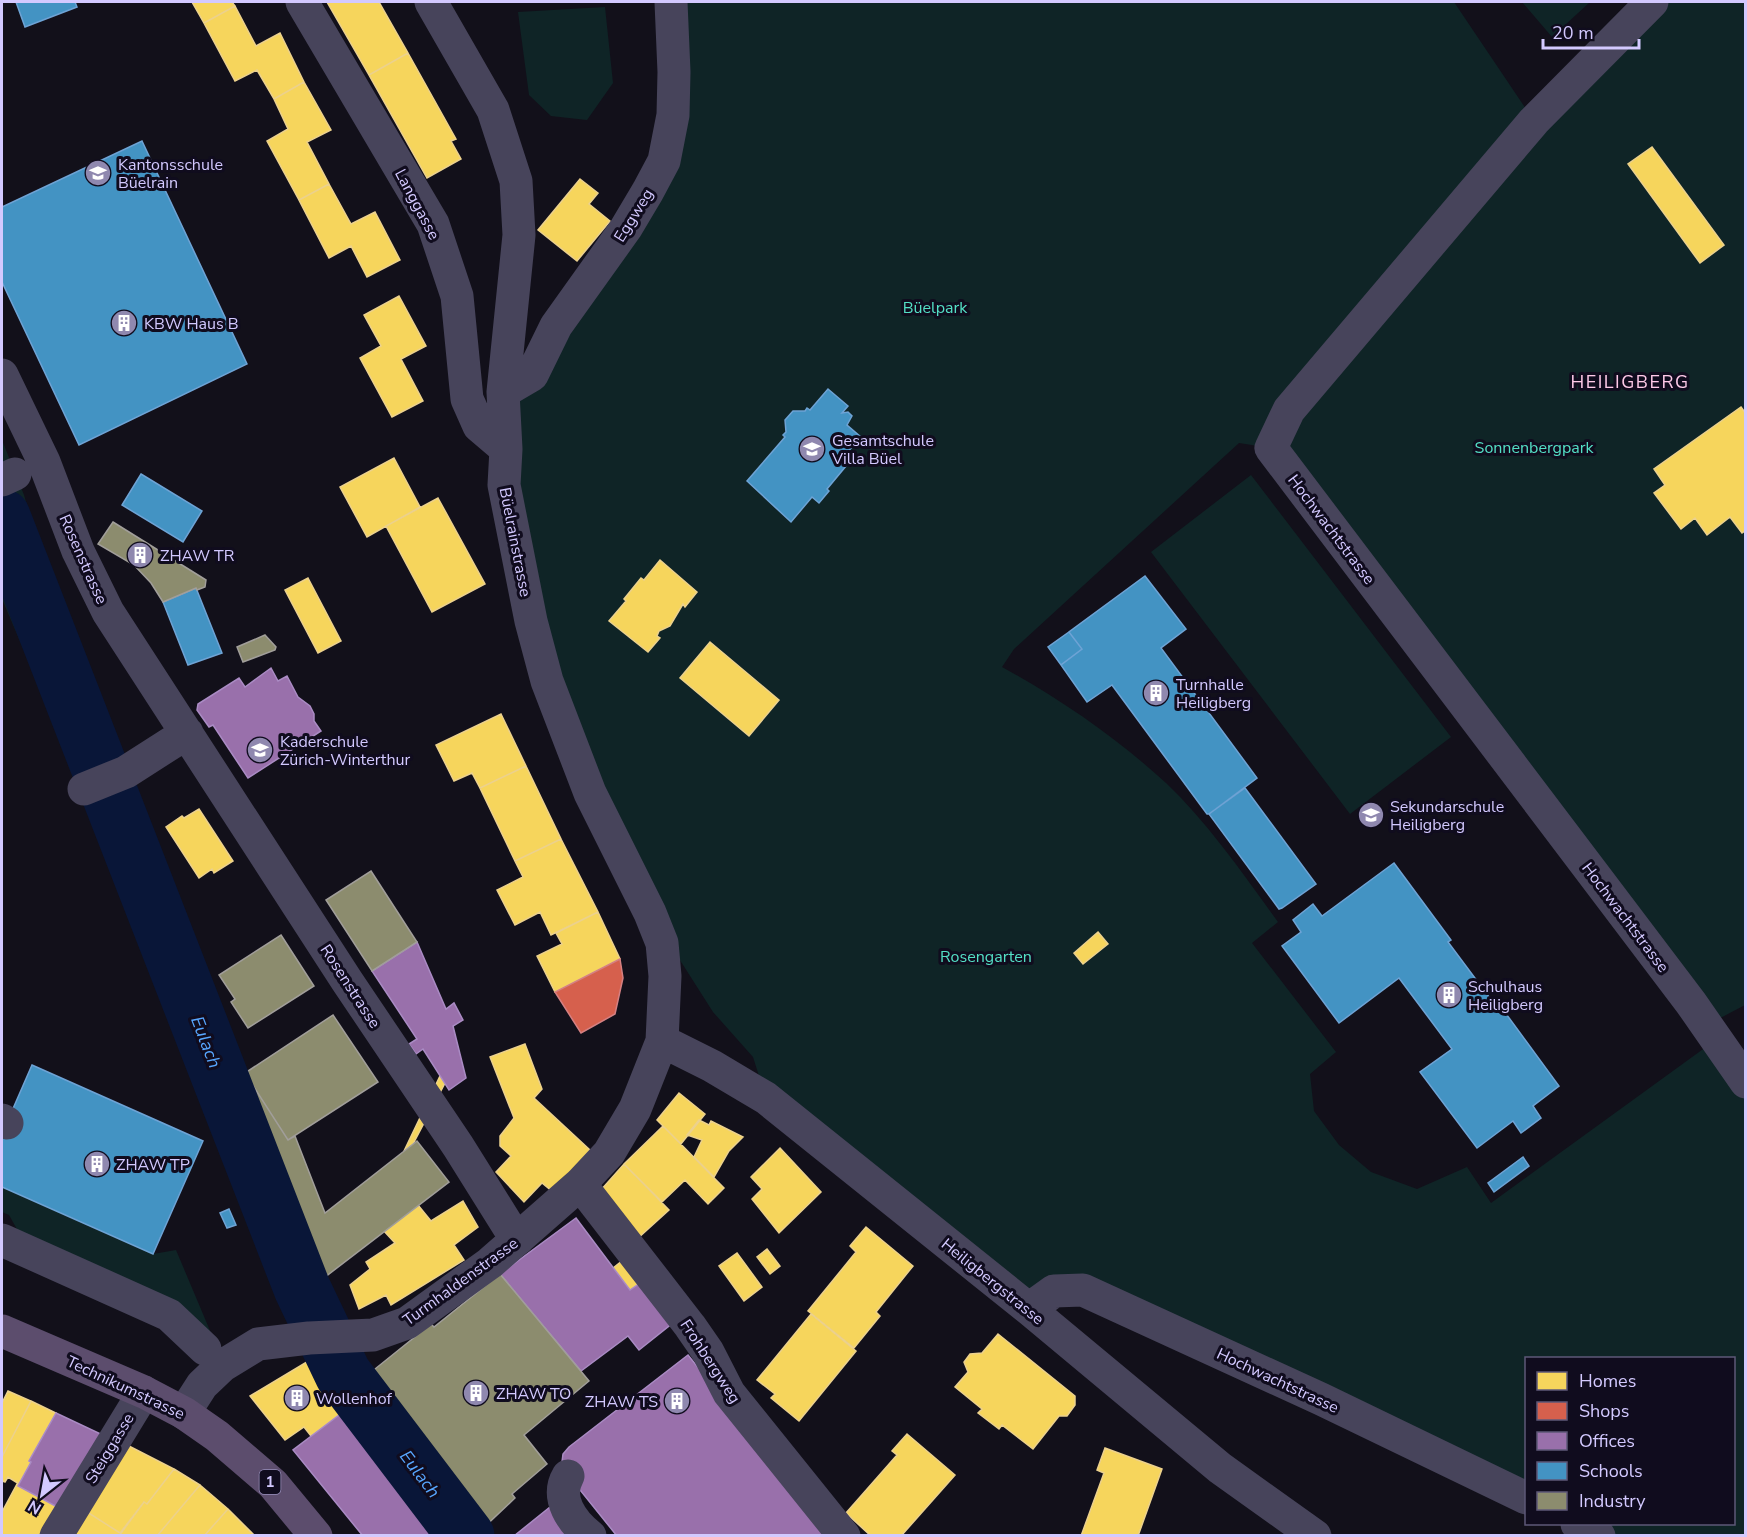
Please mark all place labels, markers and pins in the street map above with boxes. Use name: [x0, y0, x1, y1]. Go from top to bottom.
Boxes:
place label: Kantonsschule Büelrain: [118, 154, 223, 194]
school or university icon: Kantonsschule Büelrain: [83, 158, 113, 188]
building icon: KBW Haus B: [109, 308, 139, 338]
place label: KBW Haus B: [144, 313, 239, 335]
place label: Gesamtschule Villa Büel: [831, 430, 934, 470]
school or university icon: Gesamtschule Villa Büel: [797, 434, 827, 464]
building icon: ZHAW TR: [125, 540, 155, 570]
place label: ZHAW TR: [160, 545, 235, 567]
place label: Turnhalle Heiligberg: [1176, 674, 1251, 714]
building icon: Turnhalle Heiligberg: [1141, 678, 1171, 708]
place label: Kaderschule Zürich-Winterthur: [280, 731, 410, 771]
school or university icon: Kaderschule Zürich-Winterthur: [245, 735, 275, 765]
place label: Sekundarschule Heiligberg: [1390, 796, 1504, 836]
school or university icon: Sekundarschule Heiligberg: [1356, 800, 1386, 830]
place label: Schulhaus Heiligberg: [1468, 976, 1543, 1016]
building icon: Schulhaus Heiligberg: [1434, 980, 1464, 1010]
building icon: ZHAW TP: [82, 1149, 112, 1179]
place label: ZHAW TP: [116, 1154, 190, 1176]
building icon: ZHAW TO: [461, 1378, 491, 1408]
building icon: Wollenhof: [282, 1383, 312, 1413]
place label: ZHAW TO: [496, 1383, 571, 1405]
building icon: ZHAW TS: [662, 1386, 692, 1416]
place label: Wollenhof: [316, 1388, 392, 1410]
place label: ZHAW TS: [585, 1391, 658, 1413]

